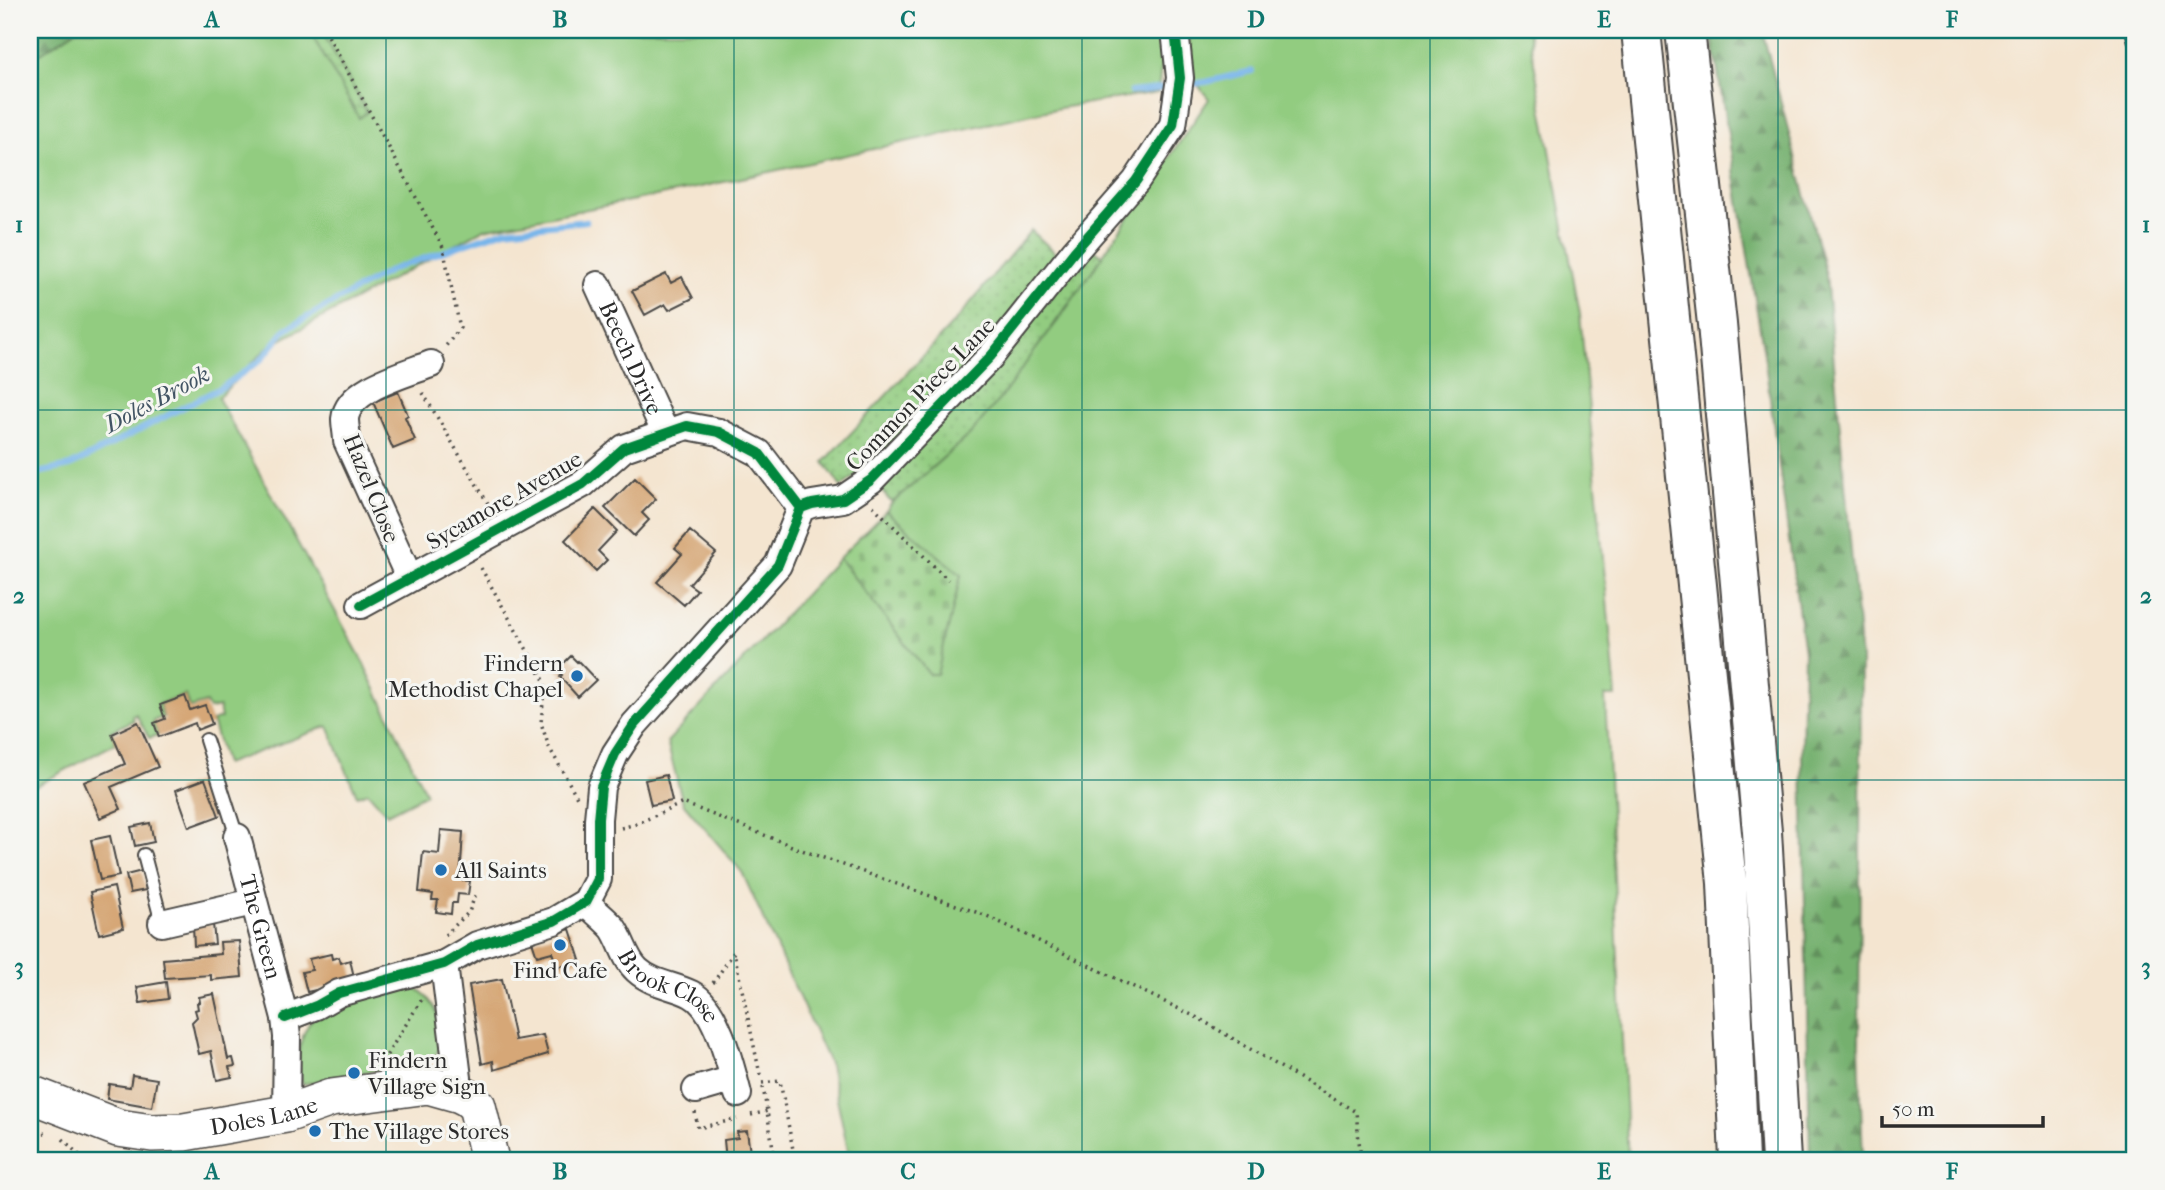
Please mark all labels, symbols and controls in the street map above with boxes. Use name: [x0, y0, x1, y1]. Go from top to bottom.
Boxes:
text: A: [203, 6, 221, 33]
text: B: [553, 6, 568, 33]
text: C: [900, 6, 916, 33]
text: D: [1247, 6, 1265, 33]
text: E: [1597, 6, 1611, 33]
text: F: [1945, 6, 1959, 33]
text: 1: [15, 211, 23, 238]
text: 1: [2142, 211, 2150, 238]
street label: Beech Drive: [593, 297, 668, 419]
street label: Common Piece Lane: [840, 312, 1000, 477]
water label: Doles Brook: [98, 360, 215, 439]
street label: Hazel Close: [338, 430, 406, 546]
street label: Sycamore Avenue: [422, 445, 587, 556]
text: 2: [13, 582, 25, 609]
text: 2: [2140, 582, 2152, 609]
place label: Findern Methodist Chapel: [388, 650, 564, 703]
marker: Findern Methodist Chapel: [569, 668, 585, 684]
place label: All Saints: [454, 857, 547, 884]
marker: All Saints: [433, 862, 449, 878]
street label: The Green: [234, 872, 287, 983]
marker: Find Cafe: [552, 937, 568, 953]
street label: Brook Close: [612, 945, 725, 1027]
text: 3: [14, 953, 24, 980]
text: 3: [2141, 953, 2151, 980]
place label: Find Cafe: [513, 957, 607, 984]
place label: Findern Village Sign: [367, 1047, 487, 1100]
marker: Findern Village Sign: [346, 1065, 362, 1081]
scale bar: [1882, 1085, 2042, 1129]
street label: Doles Lane: [208, 1091, 321, 1141]
text: 50 m: [1892, 1097, 1935, 1121]
place label: The Village Stores: [329, 1118, 509, 1145]
marker: The Village Stores: [307, 1123, 323, 1139]
text: A: [203, 1158, 221, 1185]
text: B: [553, 1158, 568, 1185]
text: C: [900, 1158, 916, 1185]
text: D: [1247, 1158, 1265, 1185]
text: E: [1597, 1158, 1611, 1185]
text: F: [1945, 1158, 1959, 1185]

